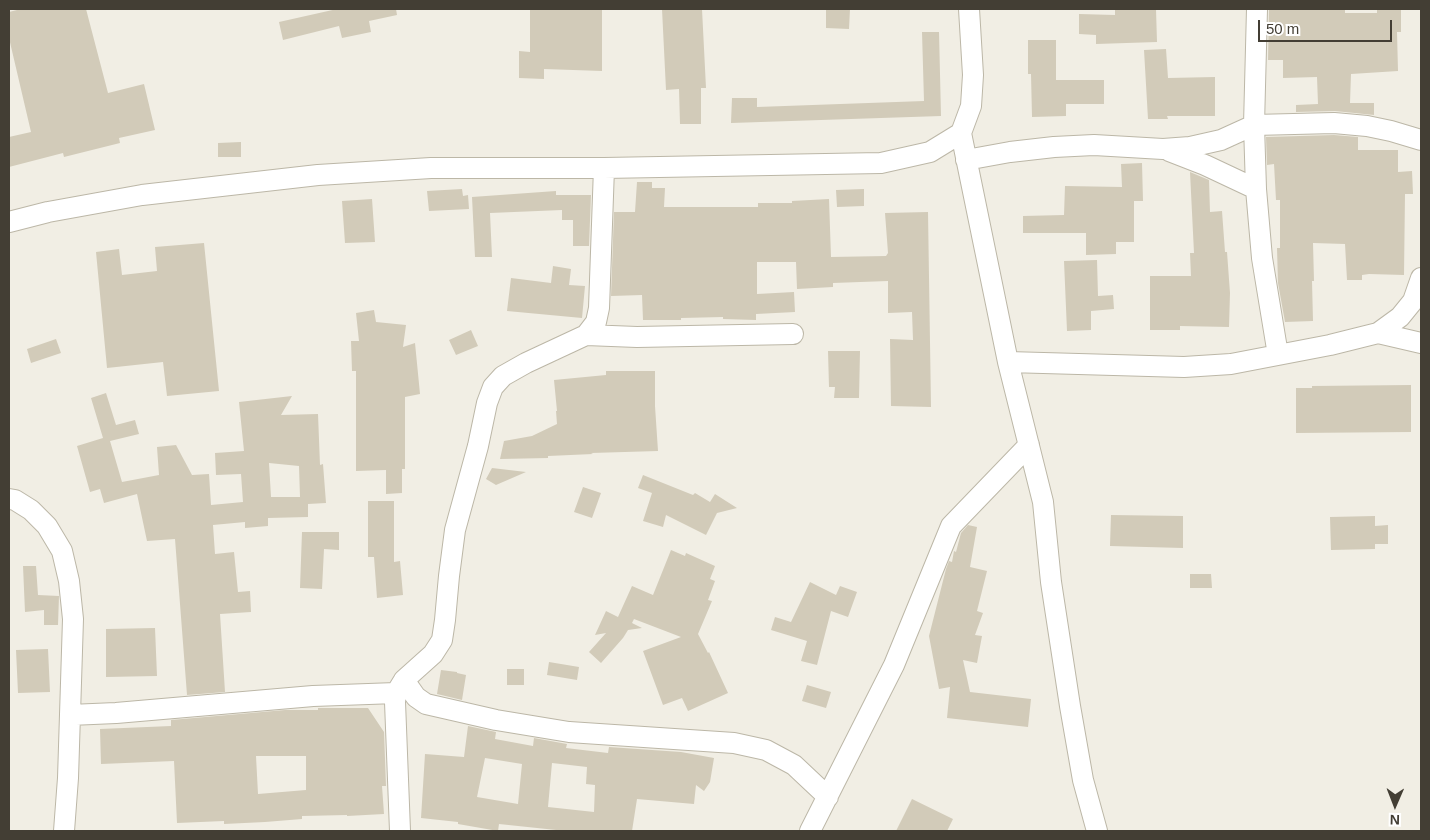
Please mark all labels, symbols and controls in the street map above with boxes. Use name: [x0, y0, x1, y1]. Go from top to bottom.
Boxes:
scale bar: [1260, 10, 1394, 42]
text: 50 m: [1266, 20, 1299, 37]
north arrow: [1370, 780, 1420, 830]
text: N: [1390, 812, 1400, 828]

